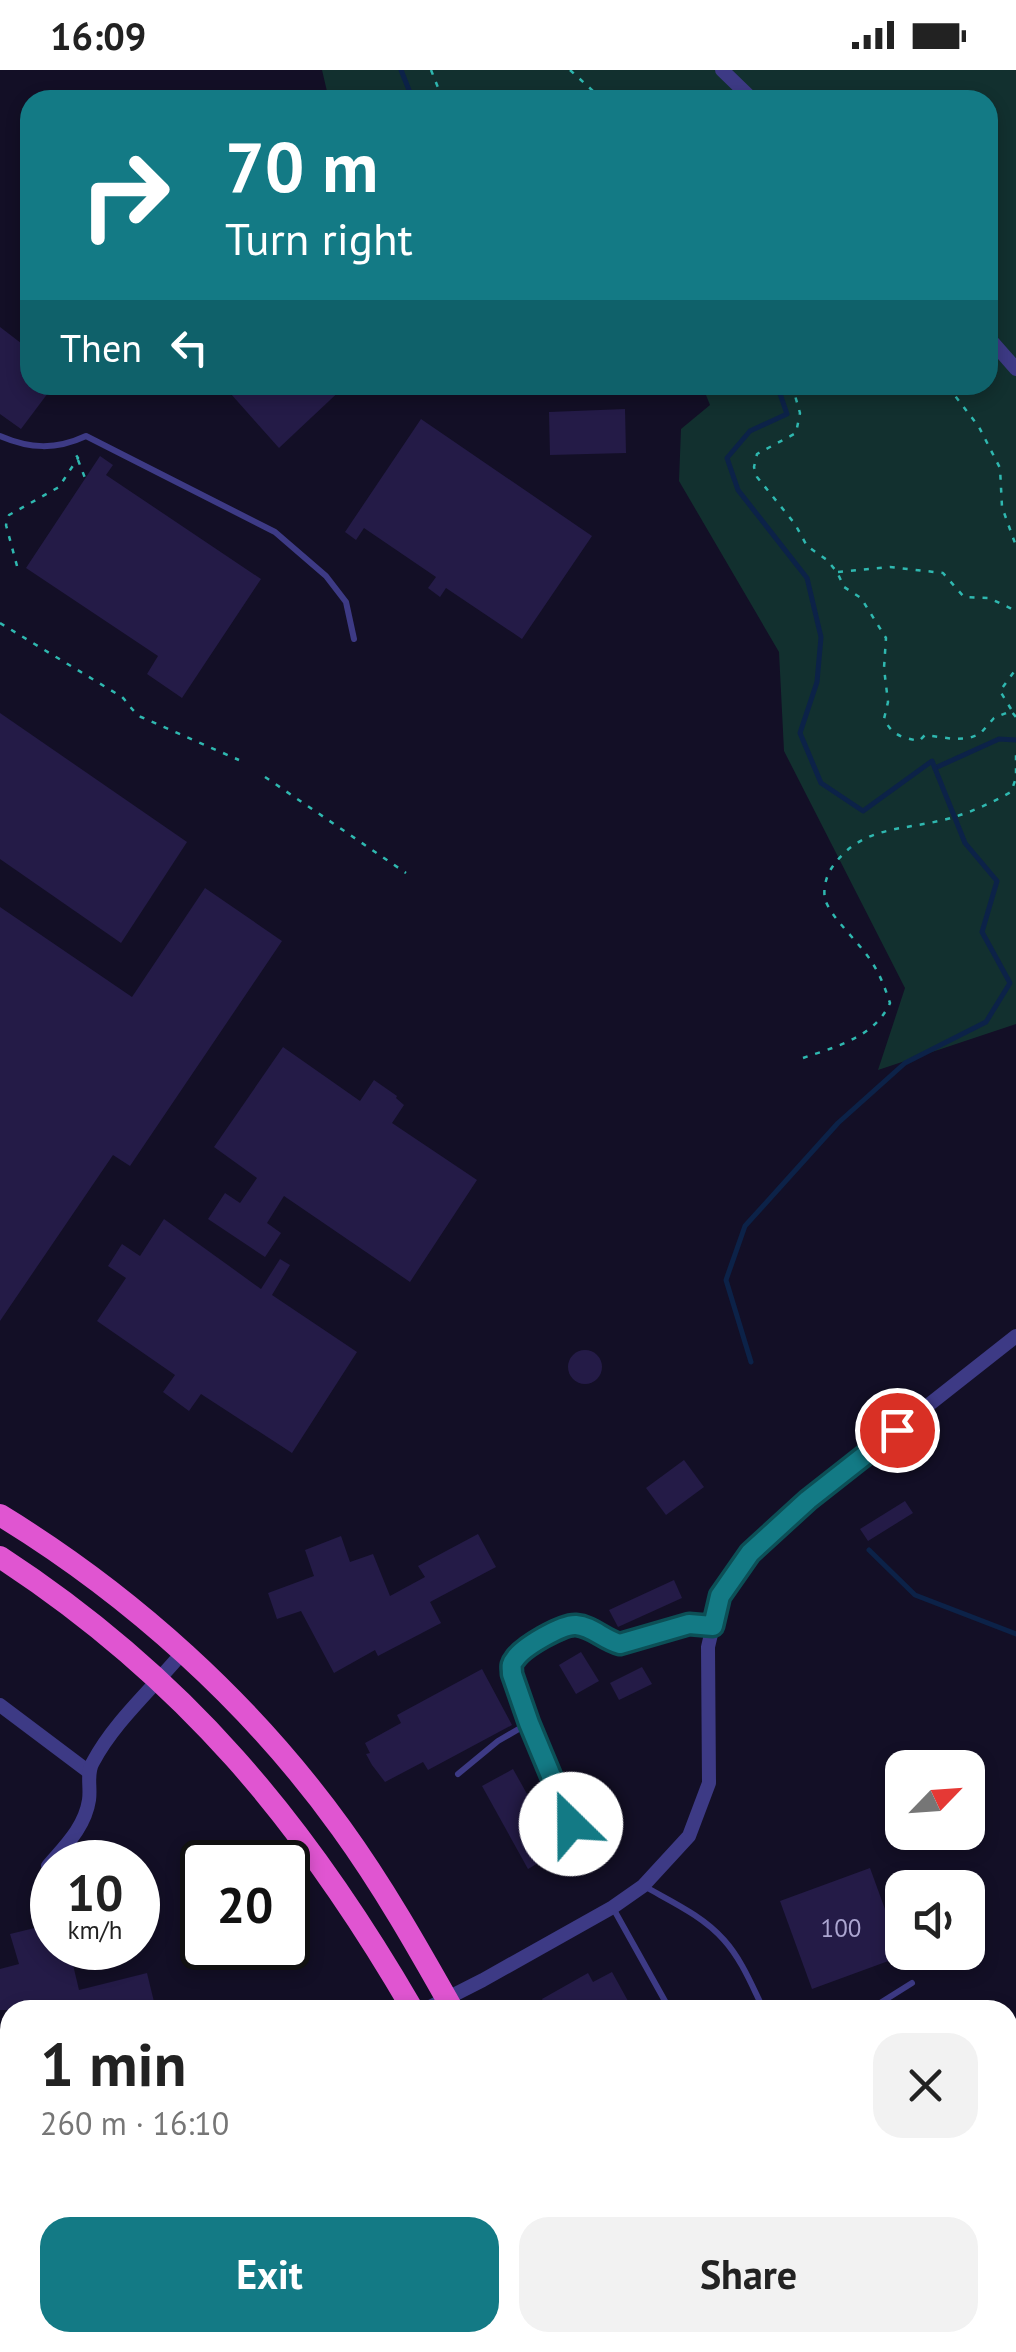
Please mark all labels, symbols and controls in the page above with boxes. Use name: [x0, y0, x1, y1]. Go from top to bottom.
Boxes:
text: 16:09: [50, 11, 146, 60]
text: 70 m: [225, 121, 378, 211]
icon: right: [60, 130, 190, 260]
text: Turn right: [225, 209, 413, 267]
icon: left: [162, 320, 217, 375]
text: Then: [60, 323, 142, 372]
pin: [855, 1388, 940, 1473]
icon: arrive: [870, 1403, 925, 1458]
north arrow: [885, 1750, 985, 1850]
map controls: [885, 1750, 985, 1970]
position arrow: [519, 1772, 623, 1876]
speed limit sign: 20: [180, 1840, 310, 1970]
text: 10: [67, 1860, 123, 1925]
button: sound: [885, 1870, 985, 1970]
house number: 100: [821, 1912, 861, 1944]
text: km/h: [68, 1914, 122, 1946]
text: 1 min: [40, 2025, 186, 2103]
button: close: [873, 2033, 978, 2138]
text: 260 m · 16:10: [40, 2102, 229, 2144]
button: Exit: [40, 2217, 499, 2332]
button: Share: [519, 2217, 978, 2332]

